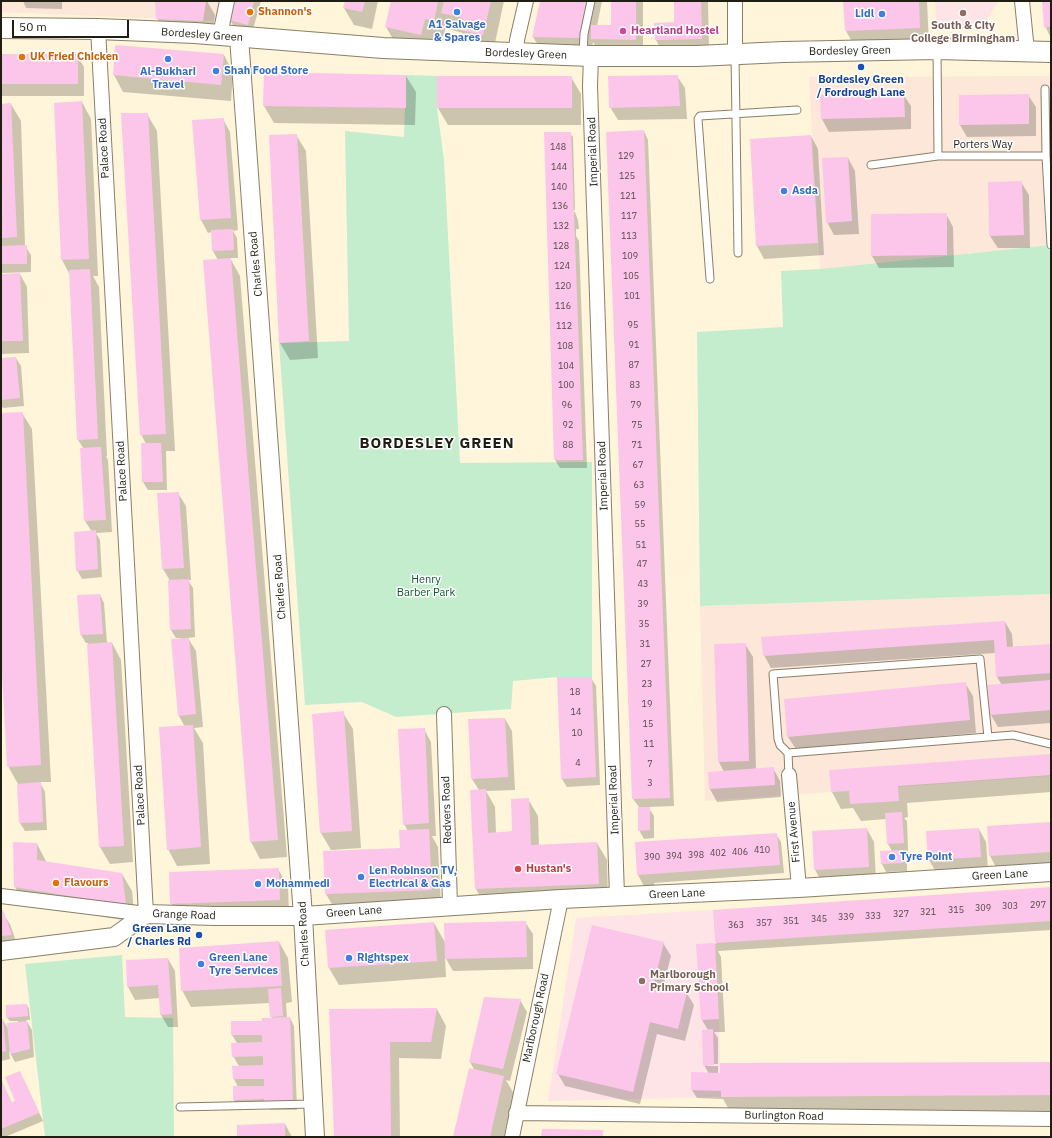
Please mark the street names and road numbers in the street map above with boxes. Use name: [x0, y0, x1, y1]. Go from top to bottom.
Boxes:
street label: Bordesley Green: [161, 26, 243, 44]
street label: Bordesley Green: [809, 44, 891, 58]
street label: Bordesley Green: [485, 46, 567, 62]
street label: Palace Road: [96, 117, 112, 179]
street label: Imperial Road: [585, 117, 601, 187]
street label: Porters Way: [953, 138, 1013, 152]
street label: Charles Road: [247, 231, 265, 297]
street label: Palace Road: [114, 440, 130, 502]
street label: Imperial Road: [595, 441, 611, 511]
street label: Charles Road: [271, 554, 289, 620]
street label: Palace Road: [132, 764, 148, 826]
street label: Imperial Road: [606, 765, 622, 835]
street label: Redvers Road: [439, 776, 455, 844]
street label: First Avenue: [785, 801, 803, 863]
street label: Green Lane: [972, 867, 1028, 883]
street label: Green Lane: [649, 886, 705, 902]
street label: Charles Road: [296, 901, 312, 967]
street label: Green Lane: [326, 903, 382, 921]
street label: Grange Road: [152, 907, 216, 923]
street label: Marlborough Road: [520, 972, 552, 1064]
street label: Burlington Road: [744, 1109, 824, 1123]

